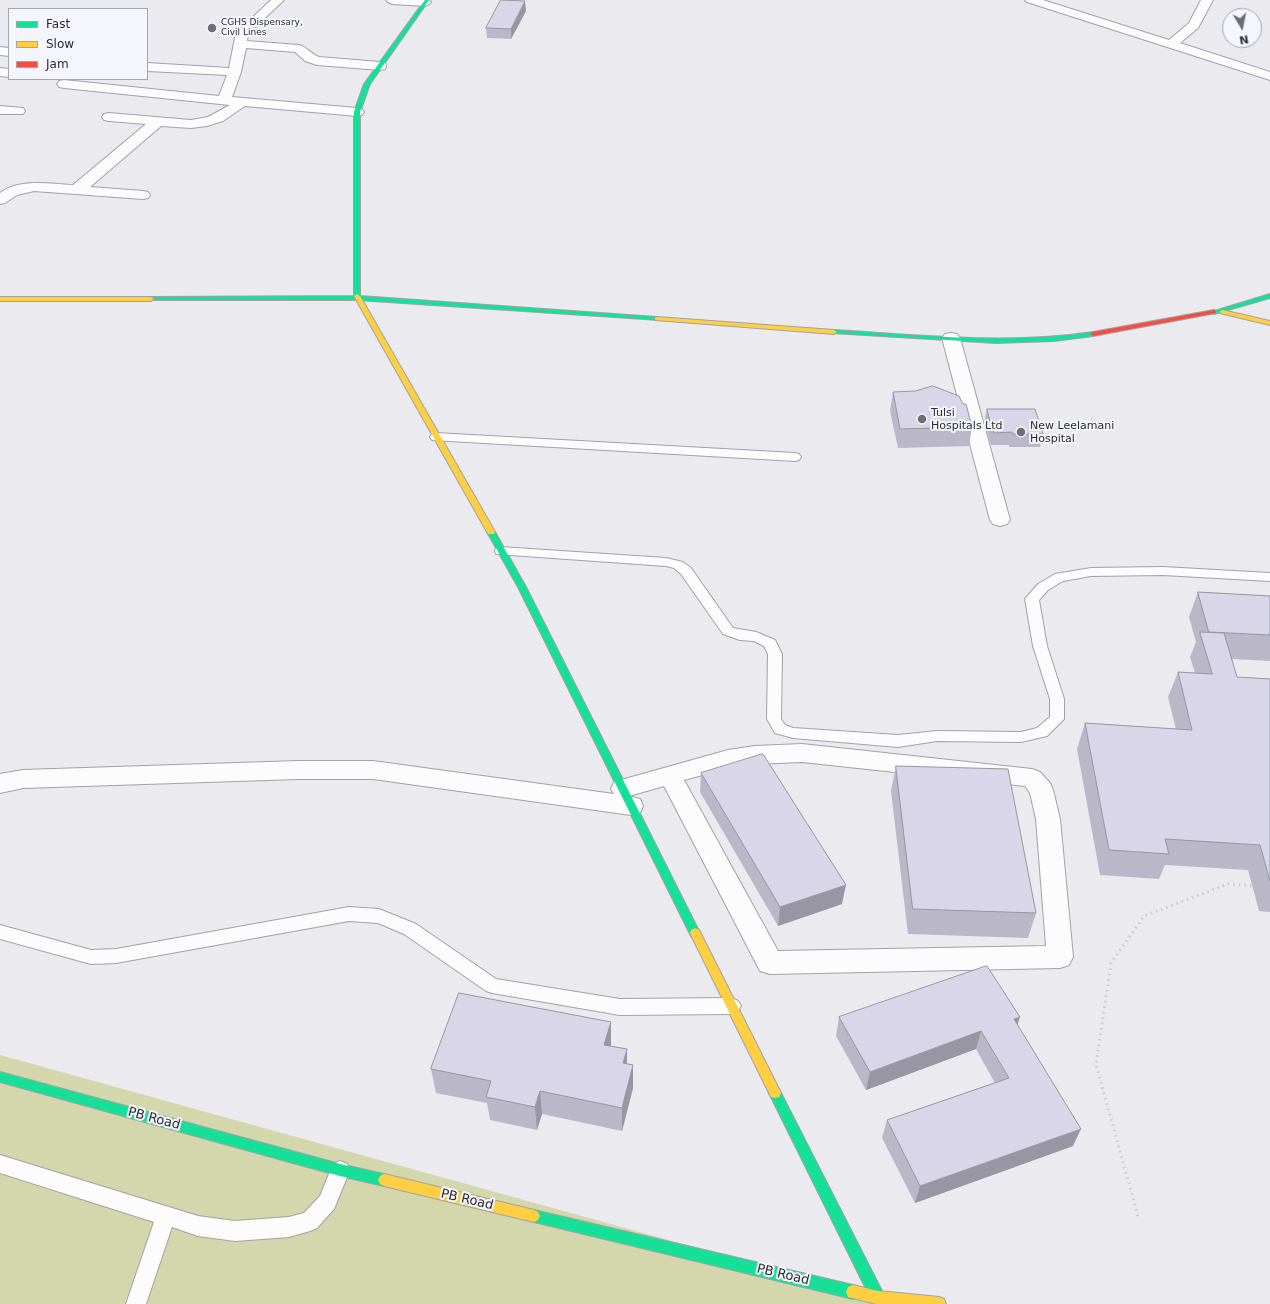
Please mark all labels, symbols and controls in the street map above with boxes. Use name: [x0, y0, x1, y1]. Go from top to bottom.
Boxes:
legend: [8, 8, 148, 80]
north arrow: [1222, 8, 1262, 48]
text: Fast: [46, 17, 70, 31]
place label: CGHS Dispensary, Civil Lines: [221, 18, 303, 39]
marker: CGHS Dispensary, Civil Lines: [206, 22, 218, 34]
text: N: [1238, 32, 1250, 47]
text: Slow: [46, 37, 74, 51]
text: Jam: [46, 57, 69, 71]
place label: Tulsi Hospitals Ltd: [931, 406, 1003, 432]
marker: Tulsi Hospitals Ltd: [916, 413, 928, 425]
place label: New Leelamani Hospital: [1030, 419, 1114, 445]
marker: New Leelamani Hospital: [1015, 426, 1027, 438]
street label: PB Road: [126, 1105, 182, 1133]
street label: PB Road: [439, 1186, 495, 1214]
street label: PB Road: [755, 1261, 811, 1289]

